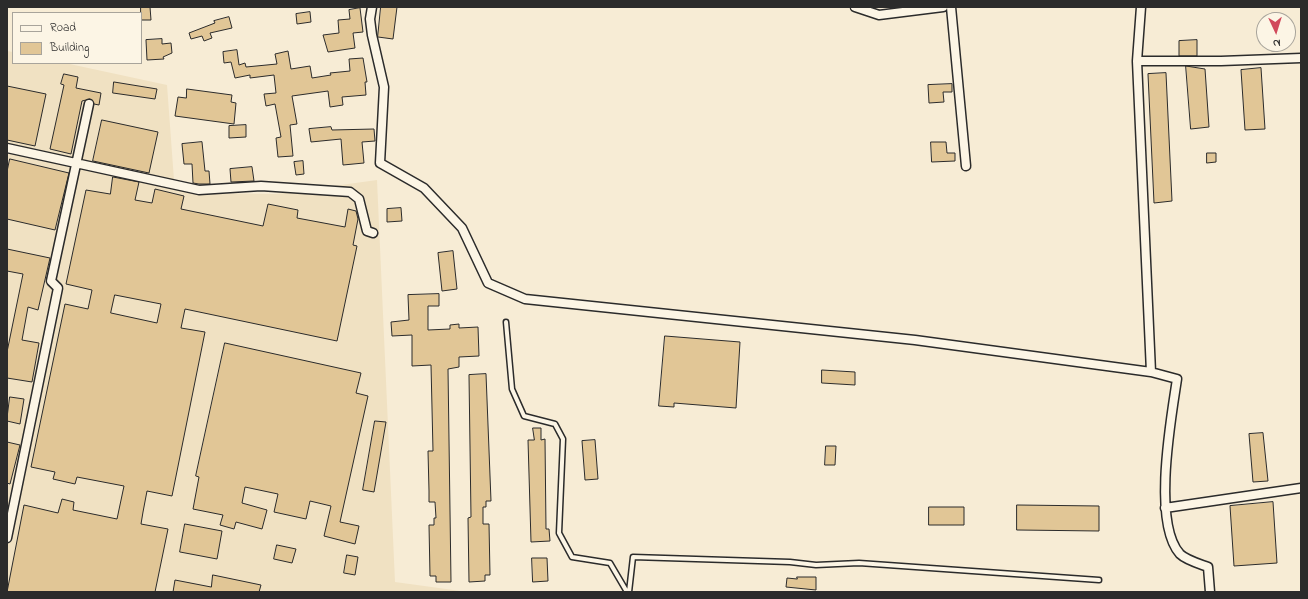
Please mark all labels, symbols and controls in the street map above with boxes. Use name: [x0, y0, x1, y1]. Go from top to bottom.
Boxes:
legend: [12, 12, 142, 64]
north arrow: [1256, 12, 1296, 52]
text: Road: [50, 19, 76, 37]
text: N: [1272, 35, 1281, 51]
text: Building: [50, 39, 89, 57]

